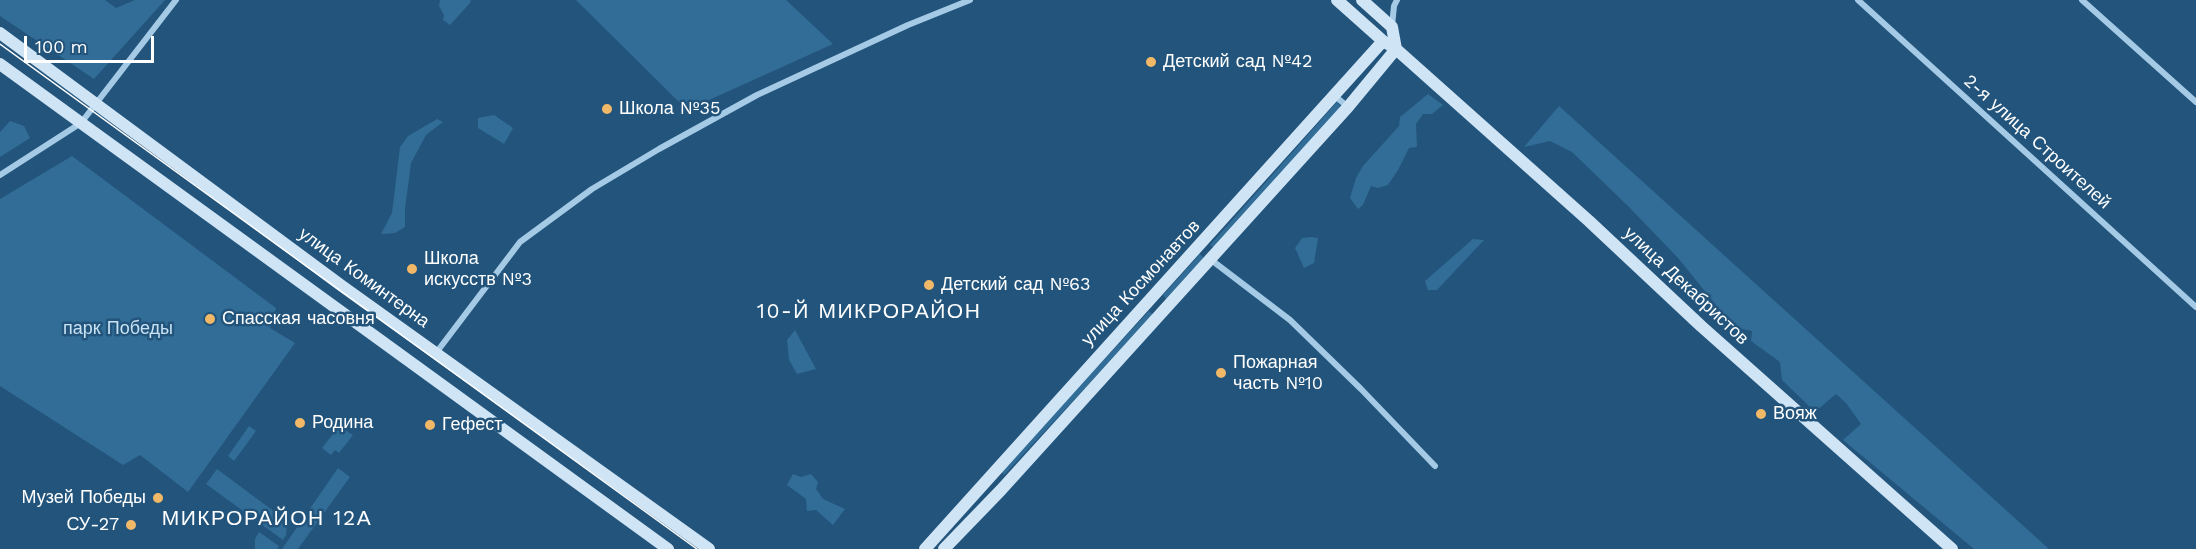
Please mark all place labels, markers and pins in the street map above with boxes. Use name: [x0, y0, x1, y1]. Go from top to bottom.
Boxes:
place label: Детский сад №42: [1163, 51, 1313, 73]
marker: Детский сад №42: [1144, 55, 1158, 69]
place label: Школа №35: [619, 98, 721, 120]
marker: Школа №35: [600, 102, 614, 116]
place label: Школа искусств №3: [424, 248, 532, 290]
marker: Школа искусств №3: [405, 262, 419, 276]
place label: Детский сад №63: [941, 274, 1091, 296]
marker: Детский сад №63: [922, 278, 936, 292]
place label: Спасская часовня: [222, 308, 375, 330]
marker: Спасская часовня: [203, 312, 217, 326]
place label: Пожарная часть №10: [1233, 352, 1323, 394]
marker: Пожарная часть №10: [1214, 366, 1228, 380]
place label: Вояж: [1773, 403, 1817, 425]
marker: Вояж: [1754, 407, 1768, 421]
place label: Родина: [312, 412, 373, 434]
place label: Гефест: [442, 414, 503, 436]
marker: Родина: [293, 416, 307, 430]
marker: Гефест: [423, 418, 437, 432]
place label: Музей Победы: [21, 487, 146, 509]
marker: Музей Победы: [151, 491, 165, 505]
place label: СУ-27: [66, 514, 119, 536]
marker: СУ-27: [124, 518, 138, 532]

